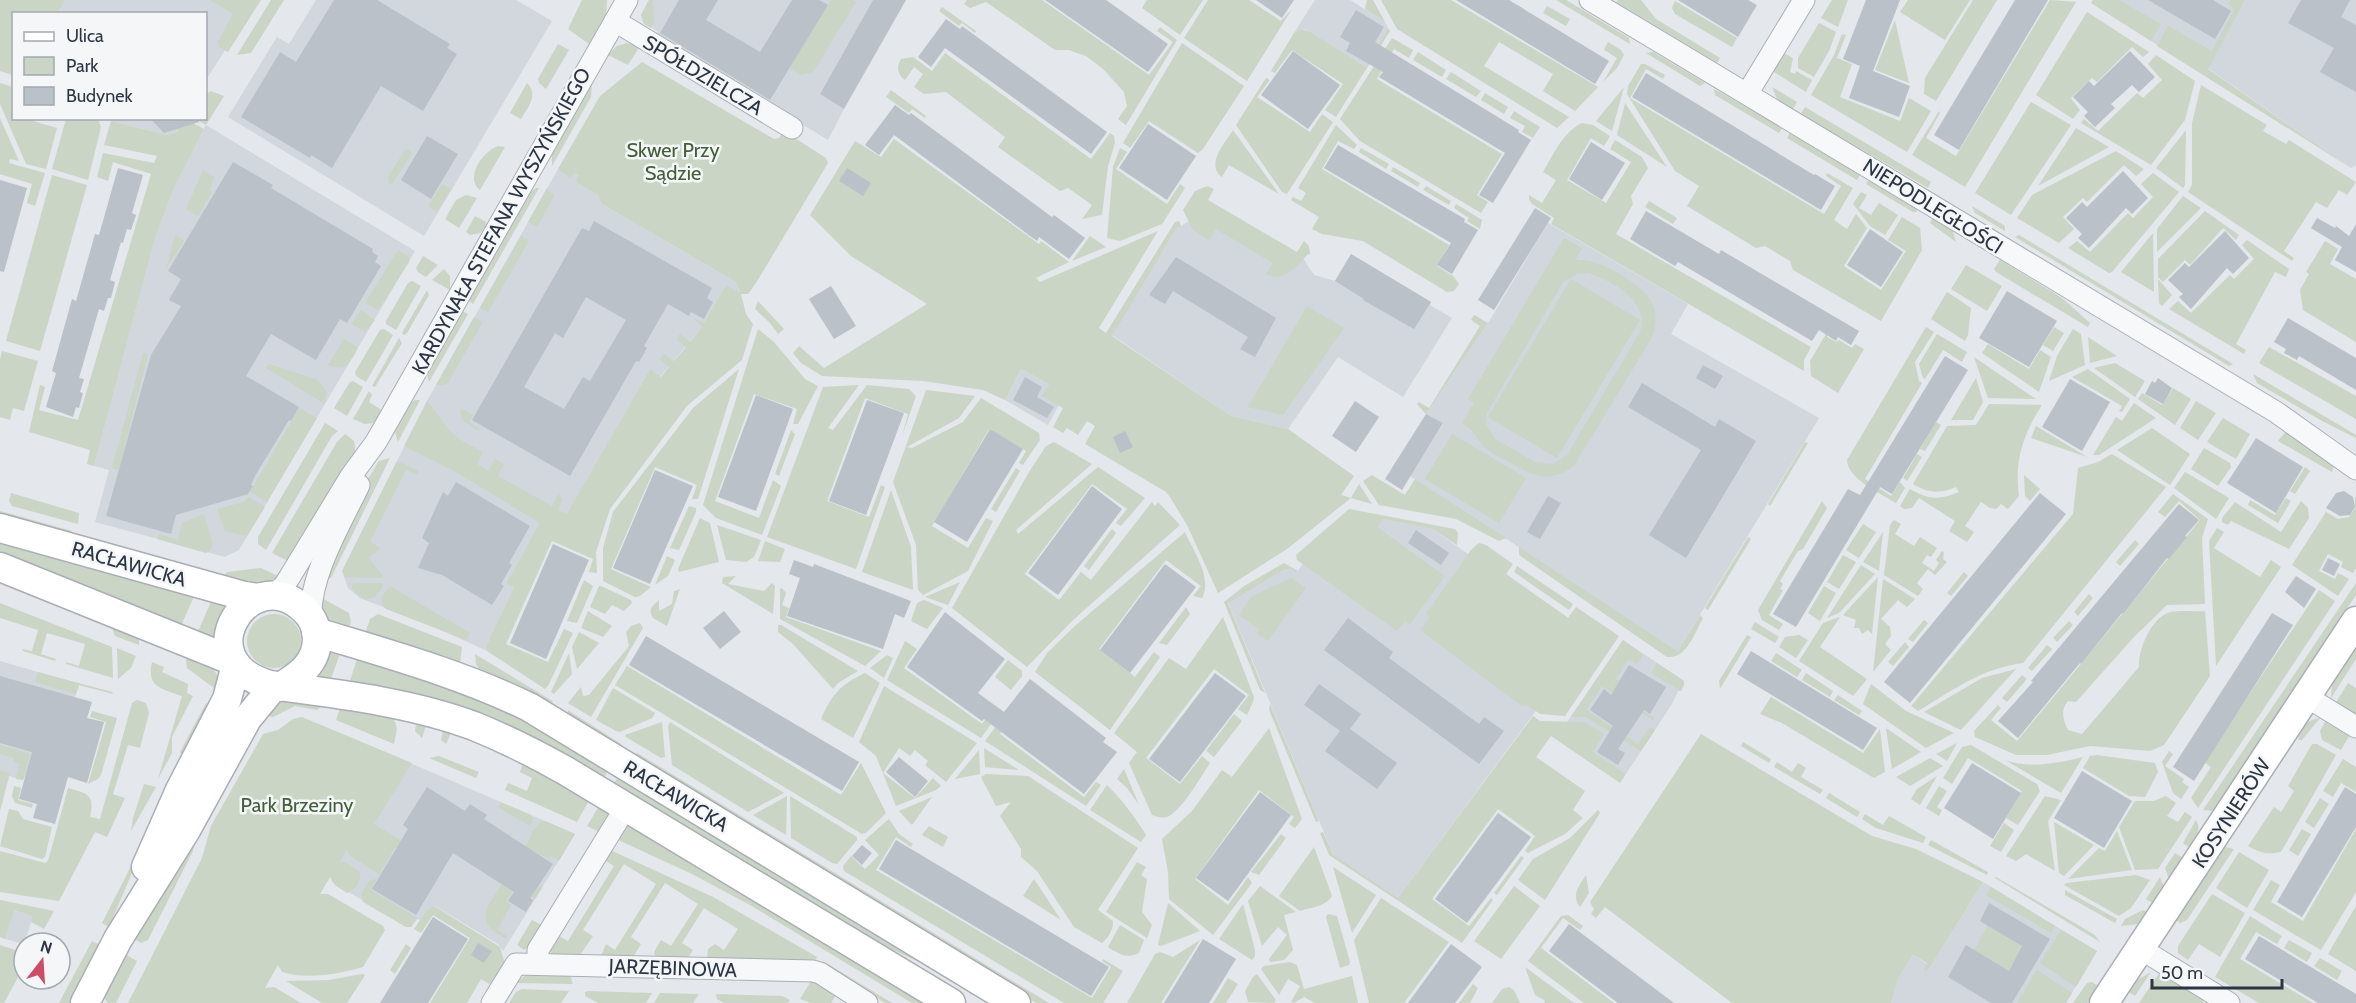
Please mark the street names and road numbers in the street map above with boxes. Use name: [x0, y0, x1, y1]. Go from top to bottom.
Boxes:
street label: SPÓŁDZIELCZA: [639, 30, 768, 120]
street label: KARDYNAŁA STEFANA WYSZYŃSKIEGO: [407, 64, 595, 378]
street label: NIEPODLEGŁOŚCI: [1859, 153, 2007, 259]
street label: RACŁAWICKA: [69, 536, 190, 592]
street label: KOSYNIERÓW: [2187, 754, 2275, 872]
street label: RACŁAWICKA: [619, 755, 733, 837]
street label: JARZĘBINOWA: [607, 954, 738, 982]

